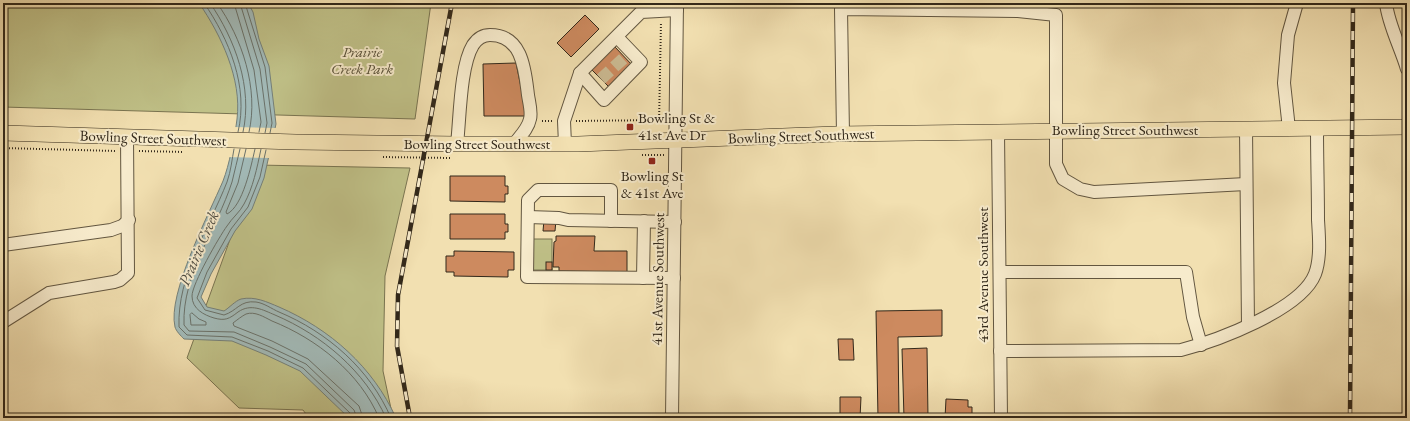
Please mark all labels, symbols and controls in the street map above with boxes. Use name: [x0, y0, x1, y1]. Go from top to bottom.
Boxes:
park label: Prairie Creek Park: [331, 42, 393, 78]
place label: Bowling St & 41st Ave Dr: [638, 108, 716, 144]
street label: Bowling Street Southwest: [1052, 120, 1199, 139]
marker: Bowling St & 41st Ave Dr: [625, 122, 635, 132]
street label: Bowling Street Southwest: [727, 123, 875, 148]
street label: Bowling Street Southwest: [79, 125, 227, 150]
street label: Bowling Street Southwest: [404, 134, 551, 153]
marker: Bowling St & 41st Ave: [647, 156, 657, 166]
place label: Bowling St & 41st Ave: [621, 166, 684, 202]
water label: Prairie Creek: [173, 207, 224, 289]
street label: 43rd Avenue Southwest: [973, 207, 992, 343]
street label: 41st Avenue Southwest: [647, 212, 668, 345]

